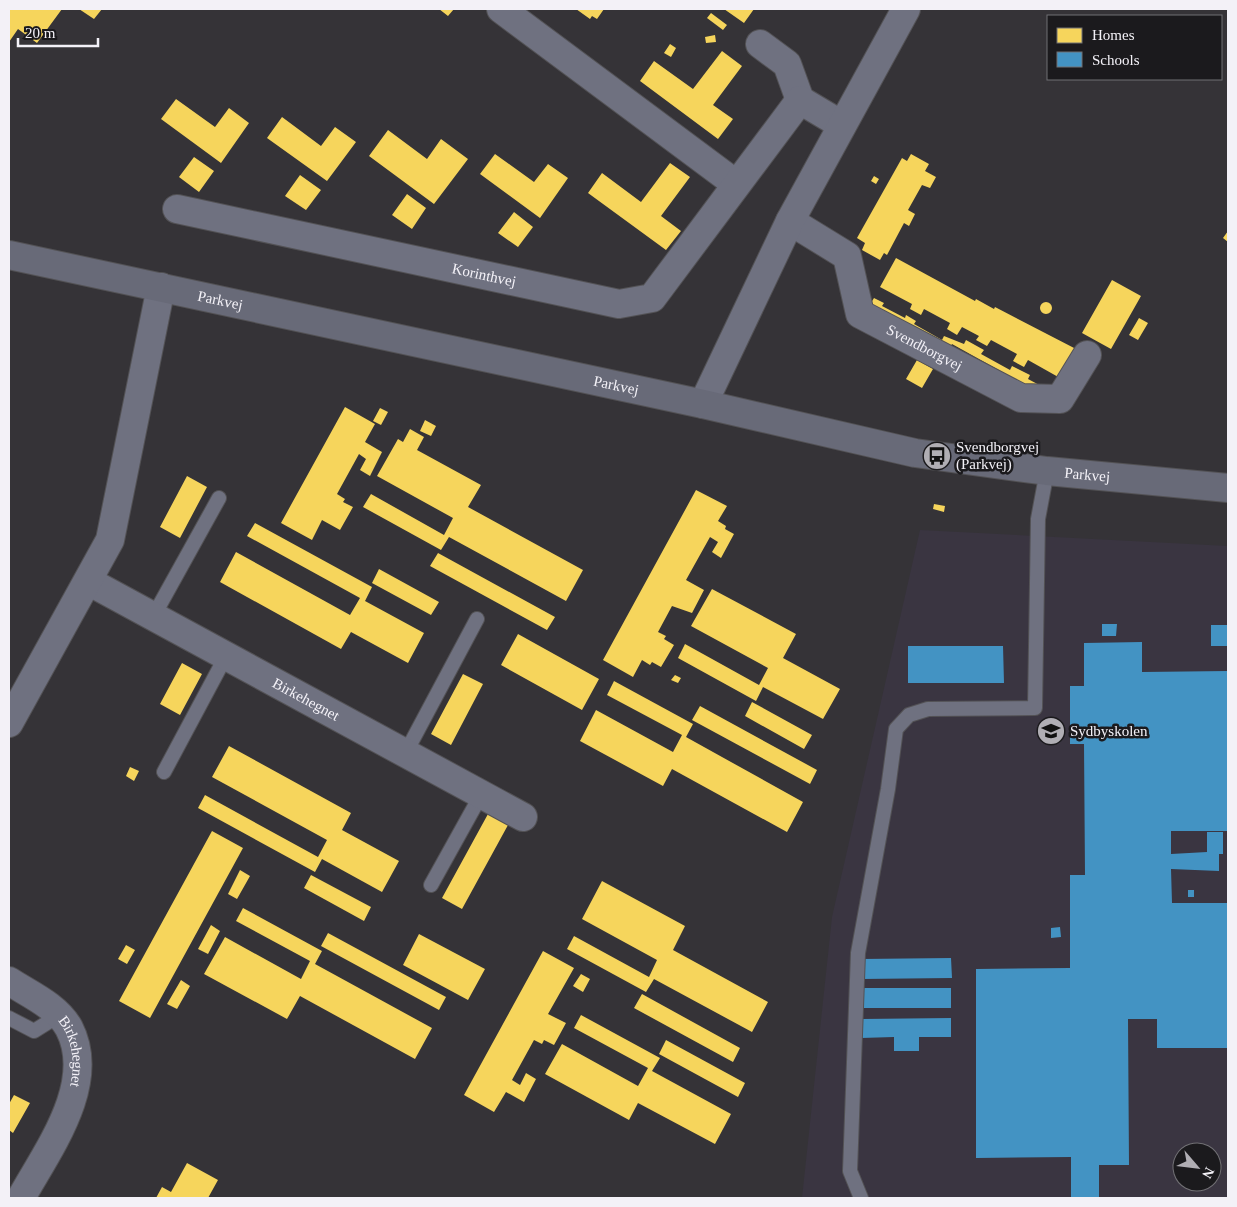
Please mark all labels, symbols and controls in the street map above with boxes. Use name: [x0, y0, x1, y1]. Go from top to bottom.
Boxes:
scale bar: [18, 15, 98, 47]
legend: [1047, 15, 1222, 80]
text: 20 m: [25, 25, 56, 41]
text: Homes: [1092, 27, 1135, 43]
text: Schools: [1092, 52, 1140, 68]
street label: Korinthvej: [451, 260, 517, 290]
street label: Parkvej: [196, 288, 244, 313]
street label: Svendborgvej: [884, 321, 965, 374]
street label: Parkvej: [592, 373, 640, 398]
place label: Svendborgvej (Parkvej): [956, 439, 1039, 473]
bus stop icon: Svendborgvej (Parkvej): [922, 441, 952, 471]
street label: Parkvej: [1064, 465, 1111, 485]
street label: Birkehegnet: [270, 675, 343, 724]
school or university icon: Sydbyskolen: [1036, 716, 1066, 746]
place label: Sydbyskolen: [1070, 723, 1148, 739]
street label: Birkehegnet: [55, 1013, 86, 1089]
north arrow: [1172, 1142, 1222, 1192]
text: N: [1199, 1165, 1217, 1181]

